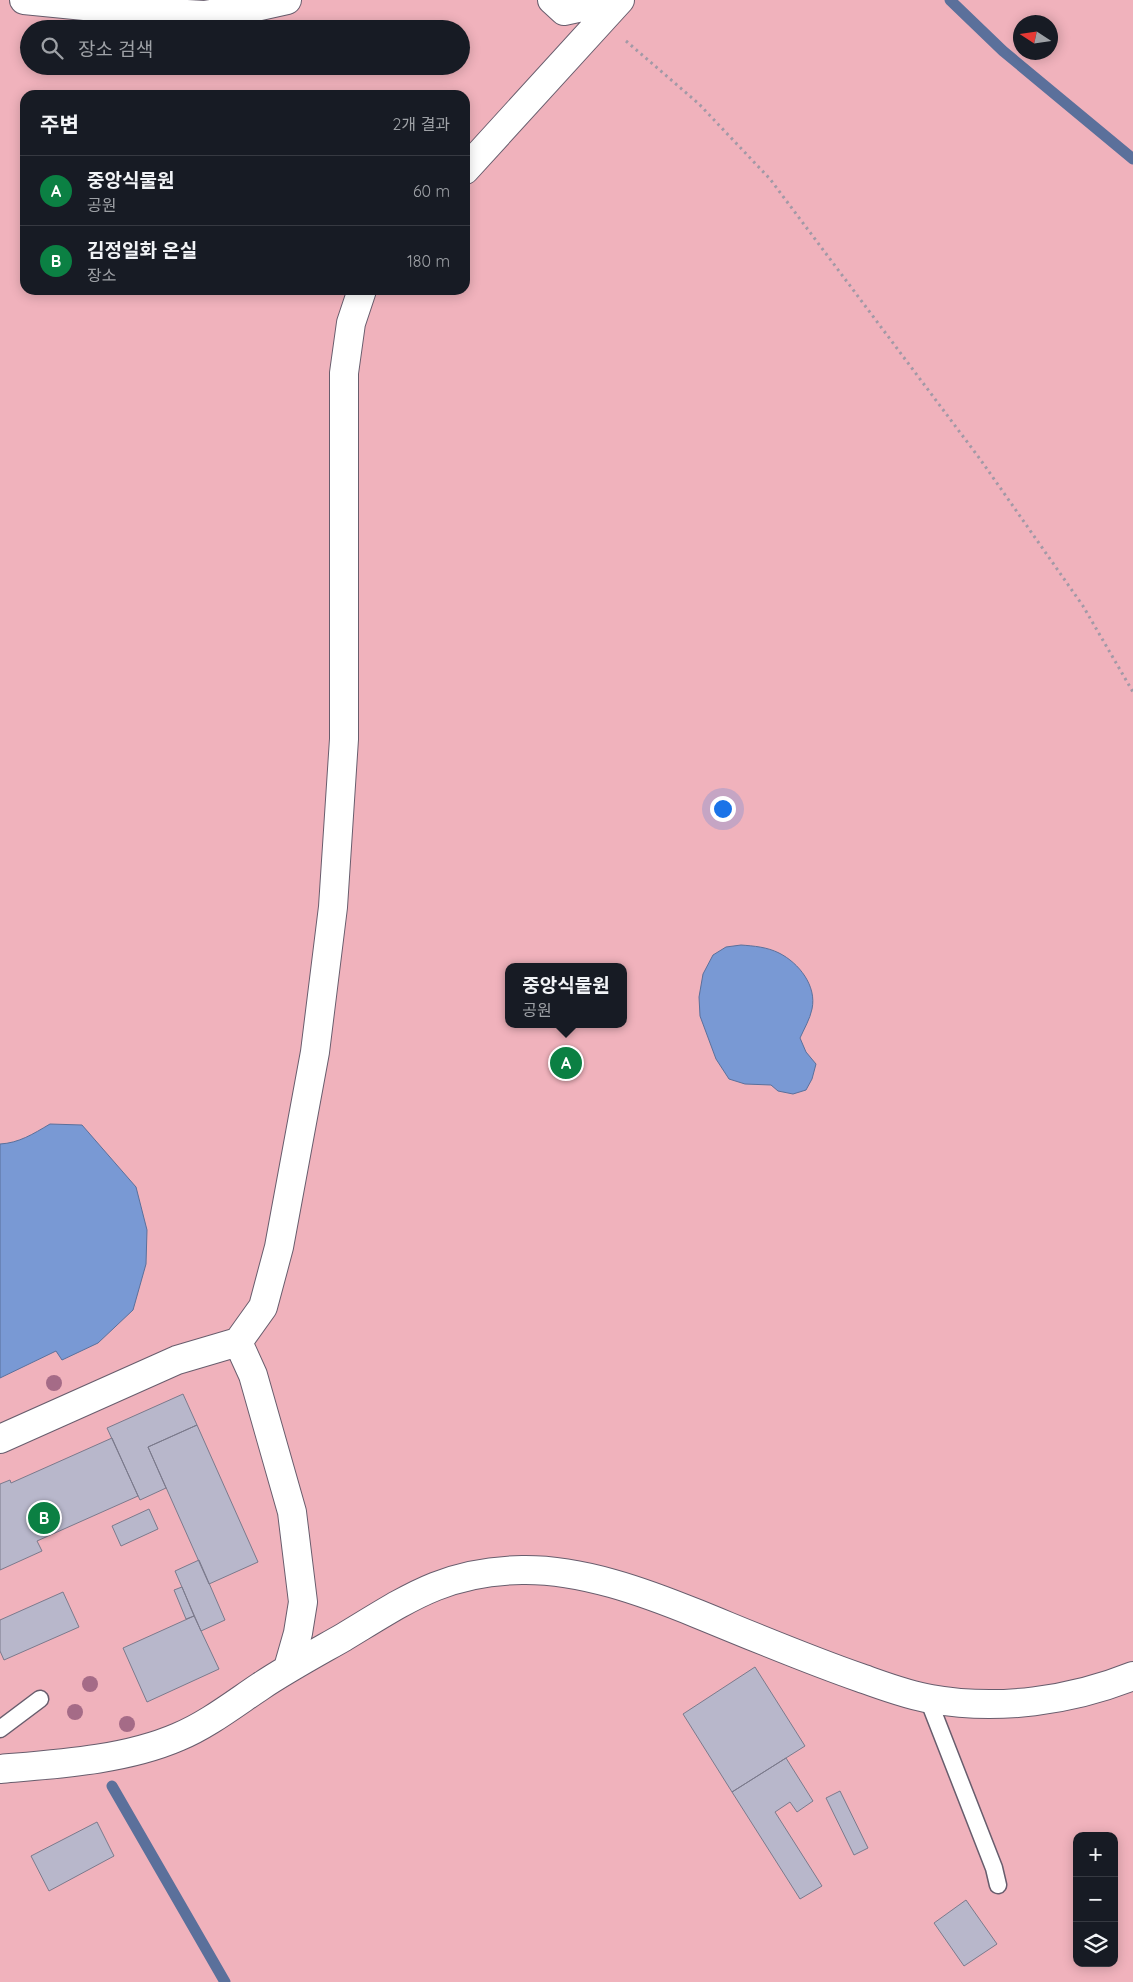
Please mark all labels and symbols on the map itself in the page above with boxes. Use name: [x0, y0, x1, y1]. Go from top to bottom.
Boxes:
north arrow: [1013, 15, 1058, 60]
your location: [710, 796, 736, 822]
pin: A: [550, 1044, 582, 1082]
pin: B: [28, 1499, 60, 1537]

